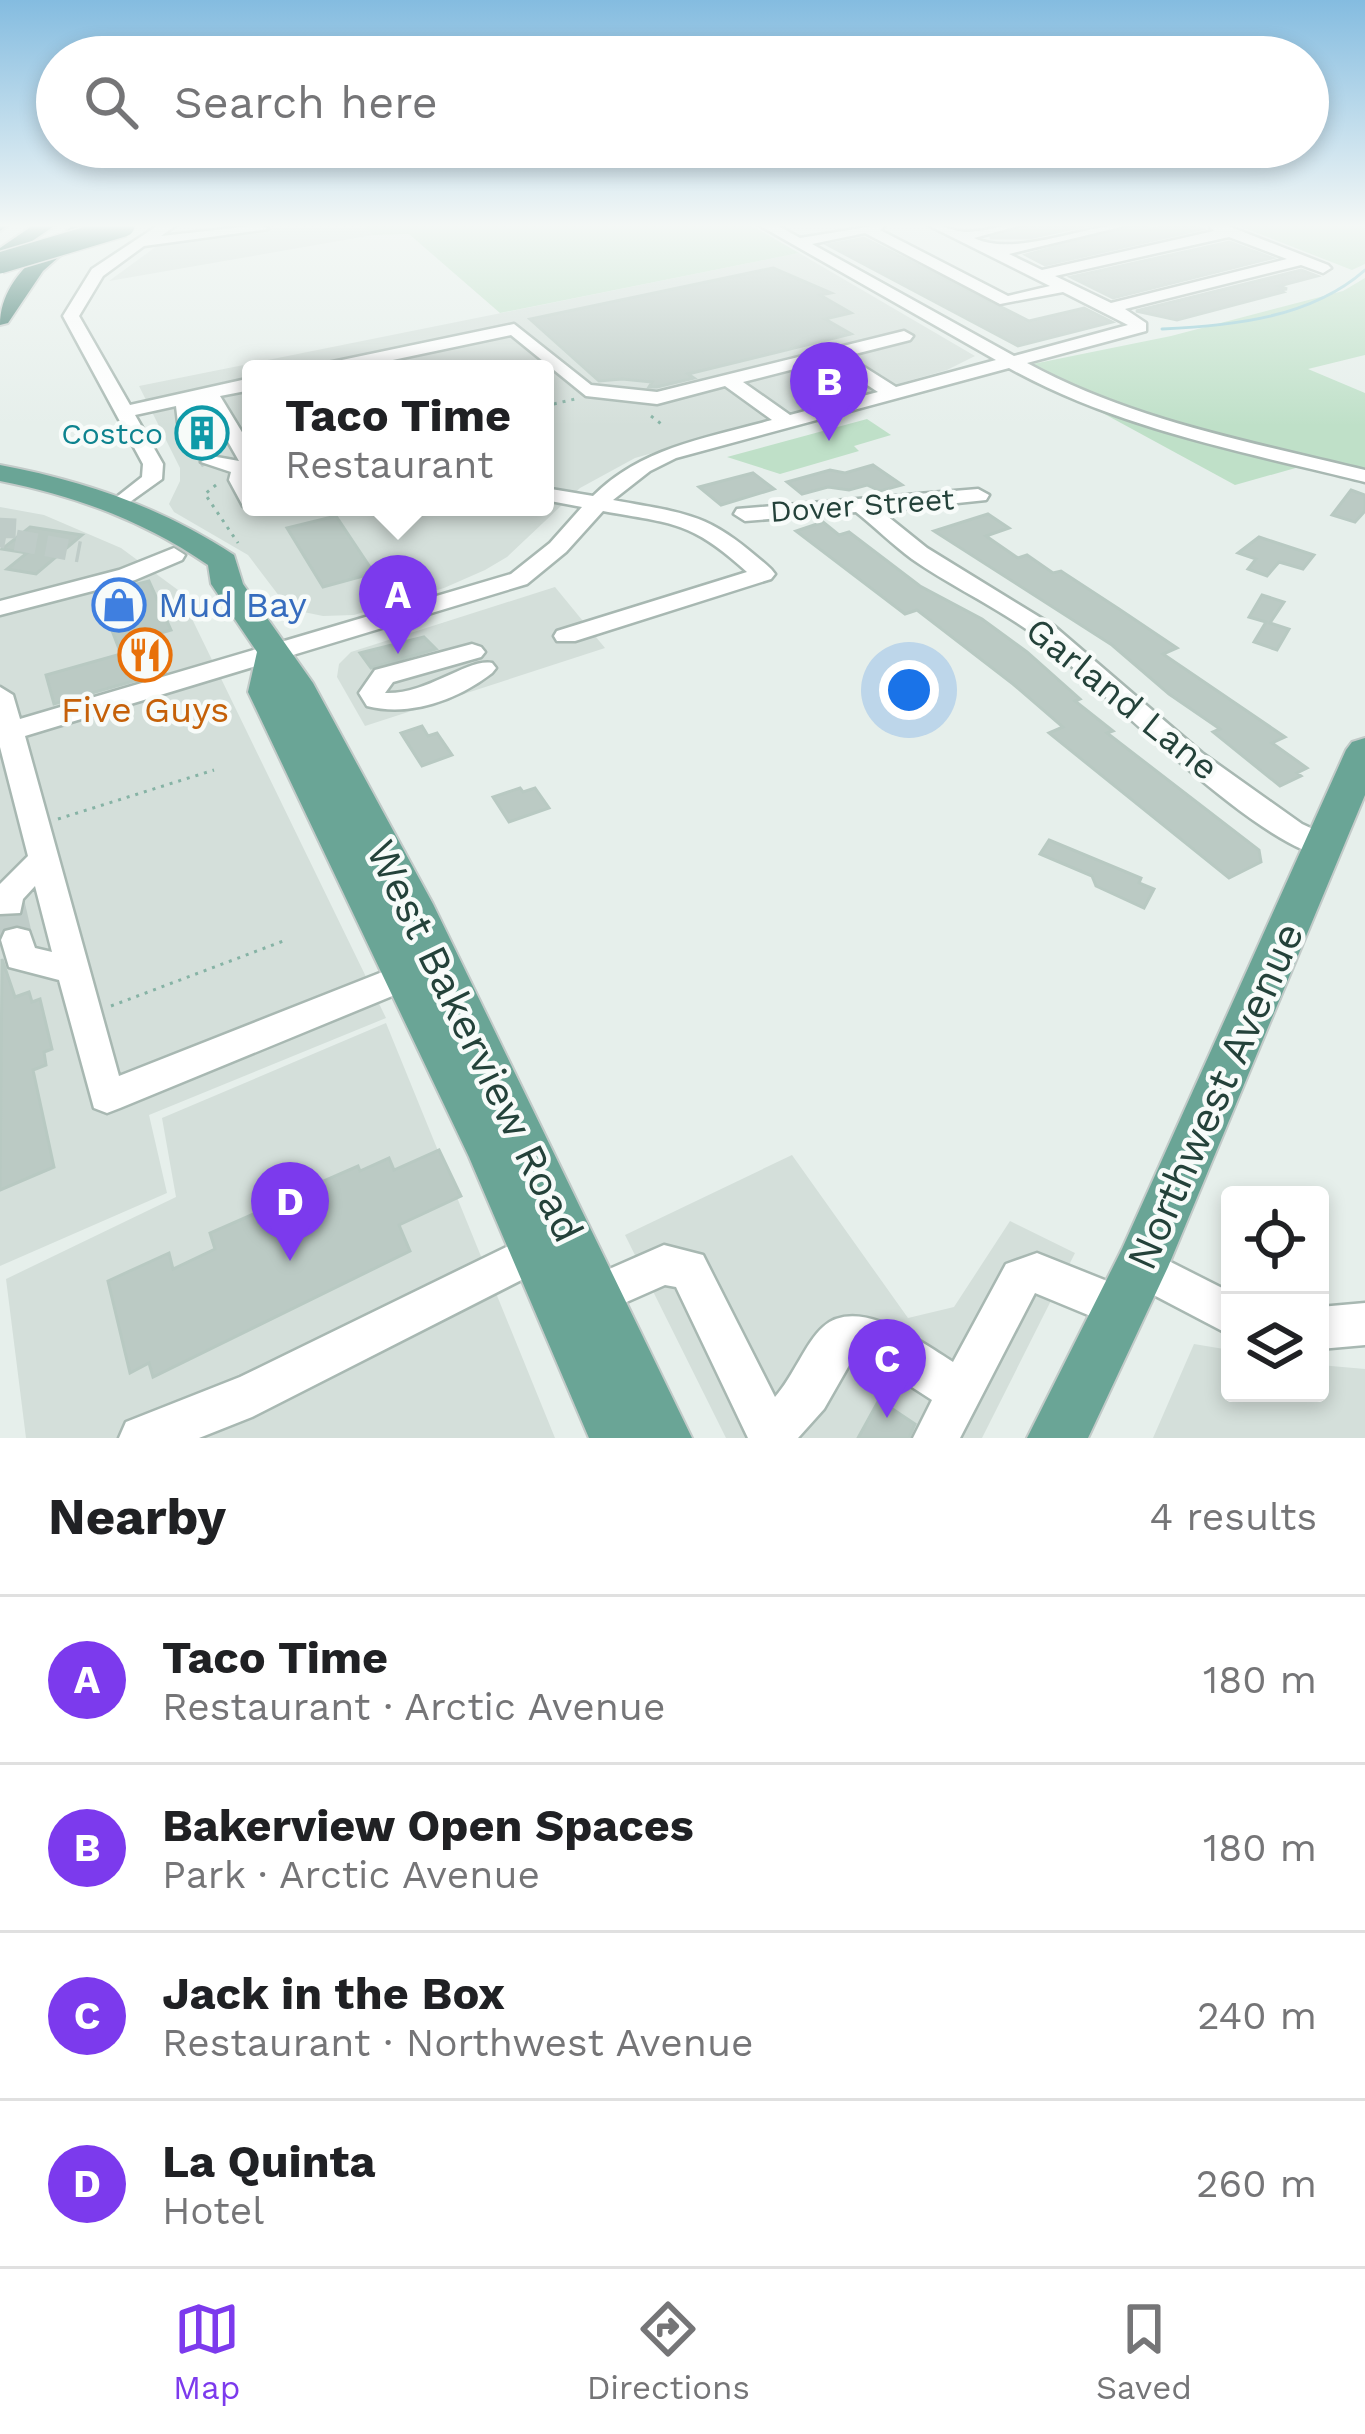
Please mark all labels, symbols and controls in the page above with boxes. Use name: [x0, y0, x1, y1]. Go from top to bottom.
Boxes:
search box: [36, 36, 1329, 168]
icon: search: [78, 69, 144, 135]
text: Search here: [174, 76, 438, 129]
pin: B: [790, 342, 868, 441]
popup: [242, 360, 554, 516]
text: Taco Time: [285, 389, 511, 442]
building icon: Costco: [174, 405, 230, 461]
place label: Costco: [61, 416, 163, 451]
text: Restaurant: [285, 442, 493, 487]
street label: Dover Street: [769, 481, 956, 529]
pin: A: [359, 555, 437, 654]
shop icon: Mud Bay: [91, 577, 147, 633]
place label: Mud Bay: [158, 584, 307, 626]
street label: Garland Lane: [1018, 609, 1226, 789]
restaurant icon: Five Guys: [117, 627, 173, 683]
your location: [879, 660, 939, 720]
place label: Five Guys: [61, 689, 229, 731]
street label: West Bakerview Road: [356, 832, 594, 1250]
street label: Northwest Avenue: [1116, 915, 1314, 1277]
pin: D: [251, 1162, 329, 1261]
map controls: [1221, 1186, 1329, 1402]
button: locate: [1221, 1186, 1329, 1294]
button: layers: [1221, 1294, 1329, 1402]
pin: C: [848, 1319, 926, 1418]
text: Nearby: [48, 1487, 226, 1546]
text: 4 results: [1149, 1494, 1317, 1539]
text: Taco Time: [162, 1631, 388, 1684]
text: A: [74, 1657, 100, 1702]
text: 180 m: [1203, 1657, 1317, 1702]
text: Restaurant · Arctic Avenue: [162, 1684, 665, 1729]
text: Bakerview Open Spaces: [162, 1799, 694, 1852]
text: B: [74, 1825, 100, 1870]
text: 180 m: [1203, 1825, 1317, 1870]
text: Park · Arctic Avenue: [162, 1852, 540, 1897]
text: Jack in the Box: [162, 1967, 505, 2020]
text: C: [74, 1993, 100, 2038]
text: 240 m: [1197, 1993, 1317, 2038]
text: Restaurant · Northwest Avenue: [162, 2020, 754, 2065]
text: La Quinta: [162, 2135, 376, 2188]
text: D: [73, 2161, 101, 2206]
text: 260 m: [1196, 2161, 1317, 2206]
text: Hotel: [162, 2188, 264, 2233]
tab: Map: [173, 2296, 240, 2407]
tab: Directions: [587, 2296, 750, 2407]
tab: Saved: [1096, 2296, 1192, 2407]

